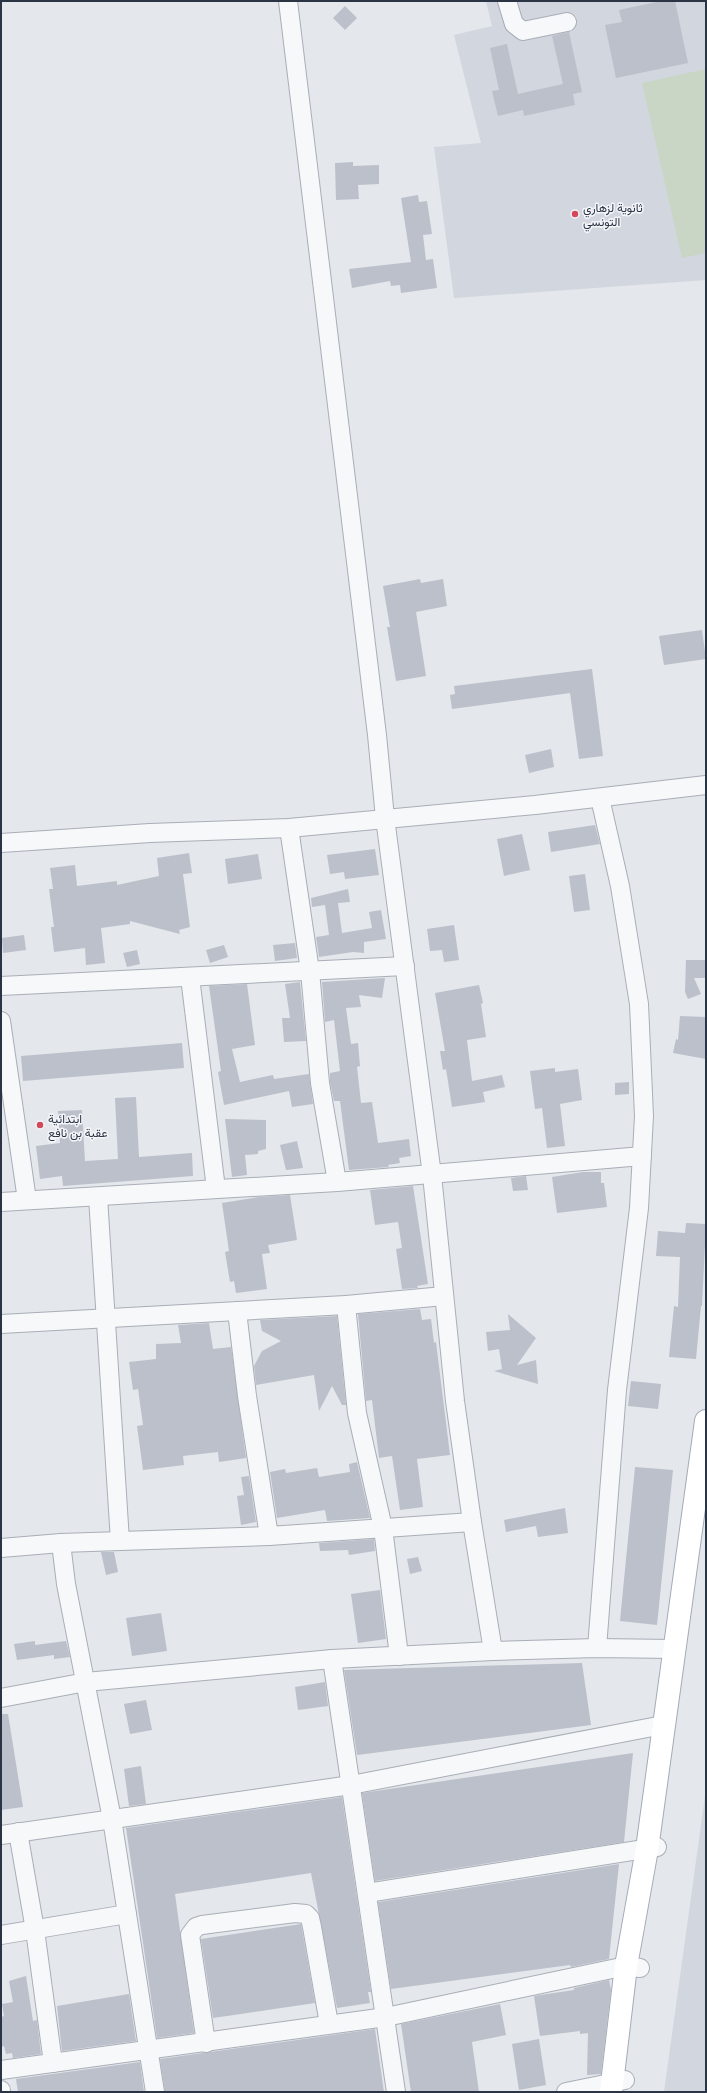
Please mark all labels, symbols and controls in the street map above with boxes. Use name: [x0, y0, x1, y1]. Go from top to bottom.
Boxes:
place label: ثانوية لزهاري التونسي: [583, 200, 643, 232]
marker: ثانوية لزهاري التونسي: [570, 209, 580, 219]
place label: ابتدائية عقبة بن نافع: [48, 1111, 107, 1142]
marker: ابتدائية عقبة بن نافع: [35, 1120, 45, 1130]

